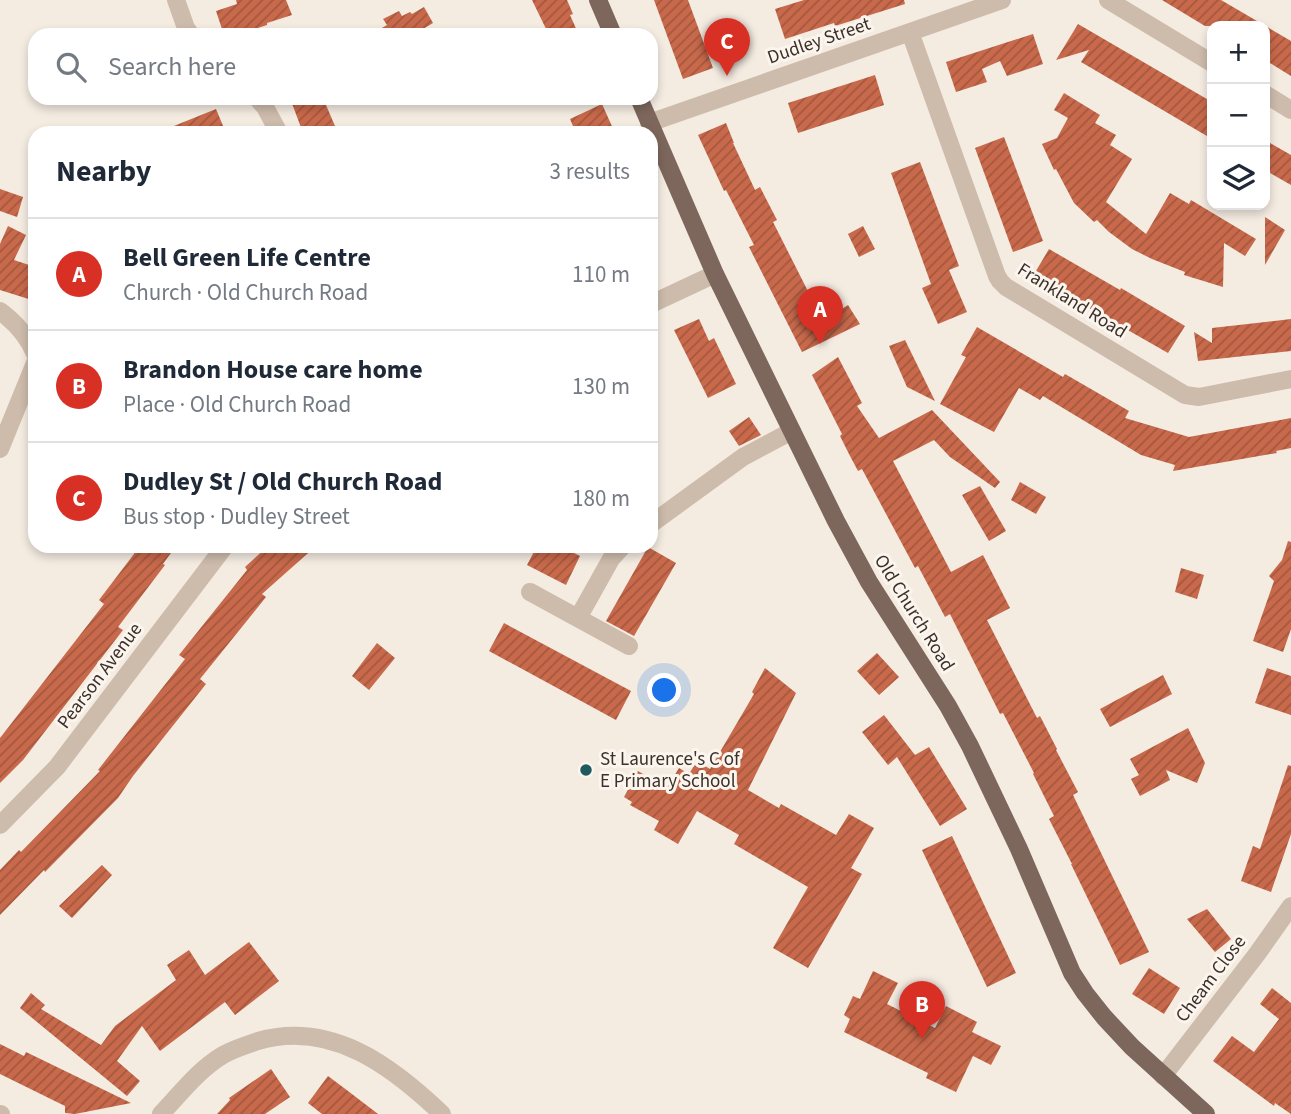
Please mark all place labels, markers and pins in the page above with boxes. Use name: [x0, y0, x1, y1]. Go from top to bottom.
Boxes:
pin: C: [704, 18, 750, 76]
pin: A: [797, 286, 843, 344]
place label: St Laurence's C of E Primary School: [600, 746, 741, 795]
marker: St Laurence's C of E Primary School: [578, 762, 594, 778]
pin: B: [899, 981, 945, 1039]

